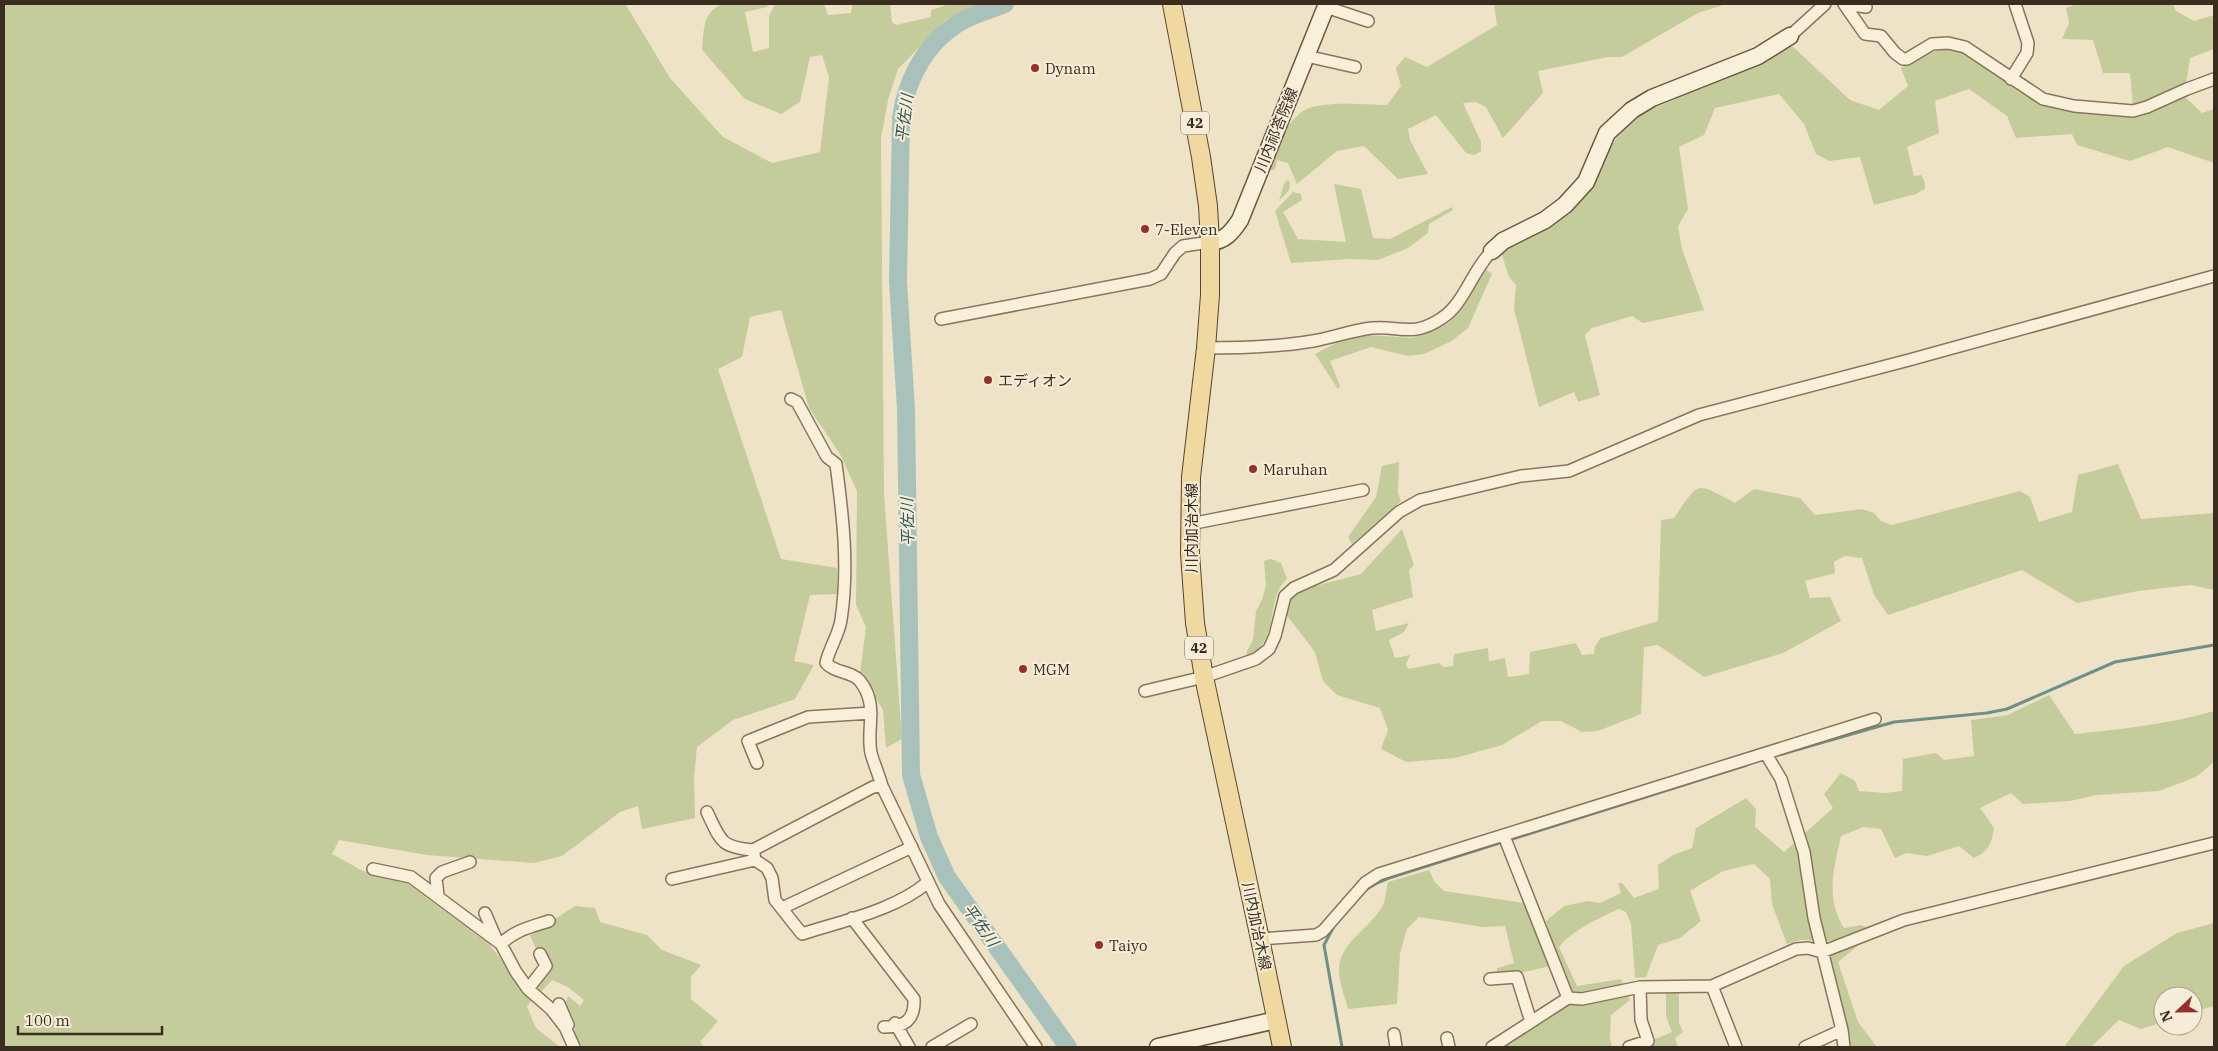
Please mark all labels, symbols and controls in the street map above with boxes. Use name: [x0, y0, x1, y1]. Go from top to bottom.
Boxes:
place label: Dynam: [1045, 59, 1096, 78]
marker: Dynam: [1029, 62, 1041, 74]
street label: 川内祁答院線: [1250, 85, 1302, 175]
water label: 平佐川: [891, 91, 917, 143]
road number: 42: [1181, 112, 1209, 134]
place label: 7-Eleven: [1155, 220, 1218, 239]
marker: 7-Eleven: [1139, 223, 1151, 235]
place label: エディオン: [998, 371, 1072, 390]
marker: エディオン: [982, 374, 994, 386]
place label: Maruhan: [1263, 460, 1328, 479]
marker: Maruhan: [1247, 463, 1259, 475]
street label: 川内加治木線: [1182, 483, 1201, 573]
water label: 平佐川: [897, 496, 917, 546]
road number: 42: [1185, 636, 1213, 660]
place label: MGM: [1033, 660, 1070, 679]
marker: MGM: [1017, 663, 1029, 675]
street label: 川内加治木線: [1238, 880, 1276, 972]
water label: 平佐川: [959, 900, 1004, 952]
place label: Taiyo: [1109, 936, 1147, 955]
marker: Taiyo: [1093, 939, 1105, 951]
north arrow: [2153, 986, 2203, 1036]
scale bar: [18, 1004, 161, 1036]
text: N: [2156, 1007, 2176, 1024]
text: 100 m: [25, 1011, 70, 1030]

